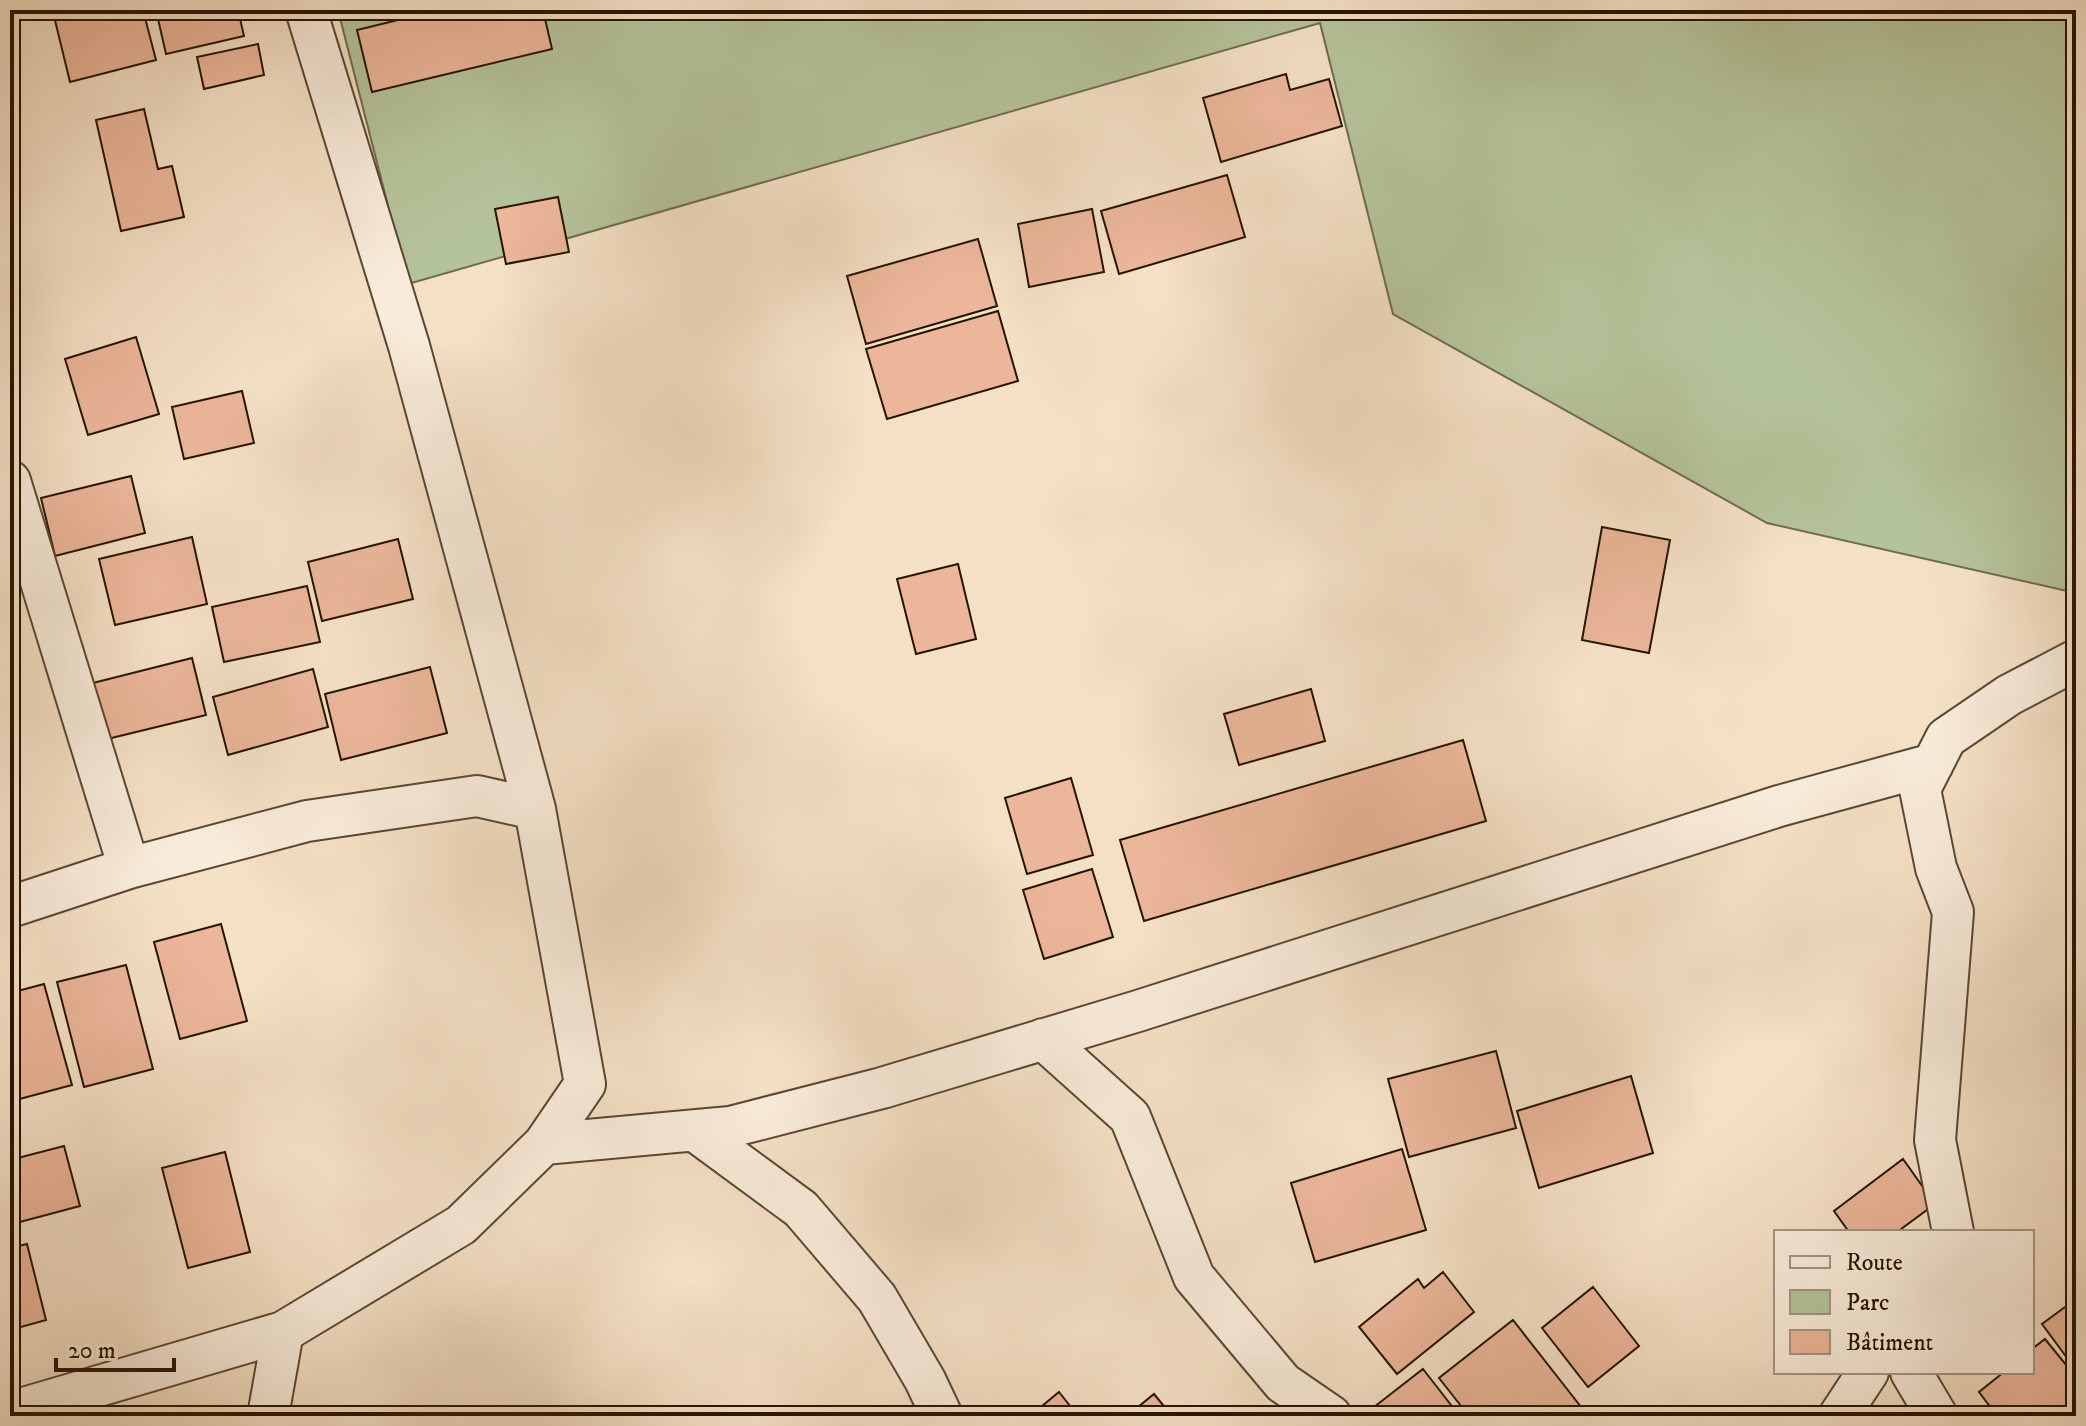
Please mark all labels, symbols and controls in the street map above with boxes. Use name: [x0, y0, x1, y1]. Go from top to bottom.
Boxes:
legend: [1774, 1230, 2034, 1374]
text: Route: [1846, 1248, 1903, 1278]
text: Parc: [1846, 1288, 1889, 1318]
scale bar: [56, 1322, 174, 1372]
text: Bâtiment: [1846, 1328, 1934, 1358]
text: 20 m: [68, 1336, 116, 1366]

